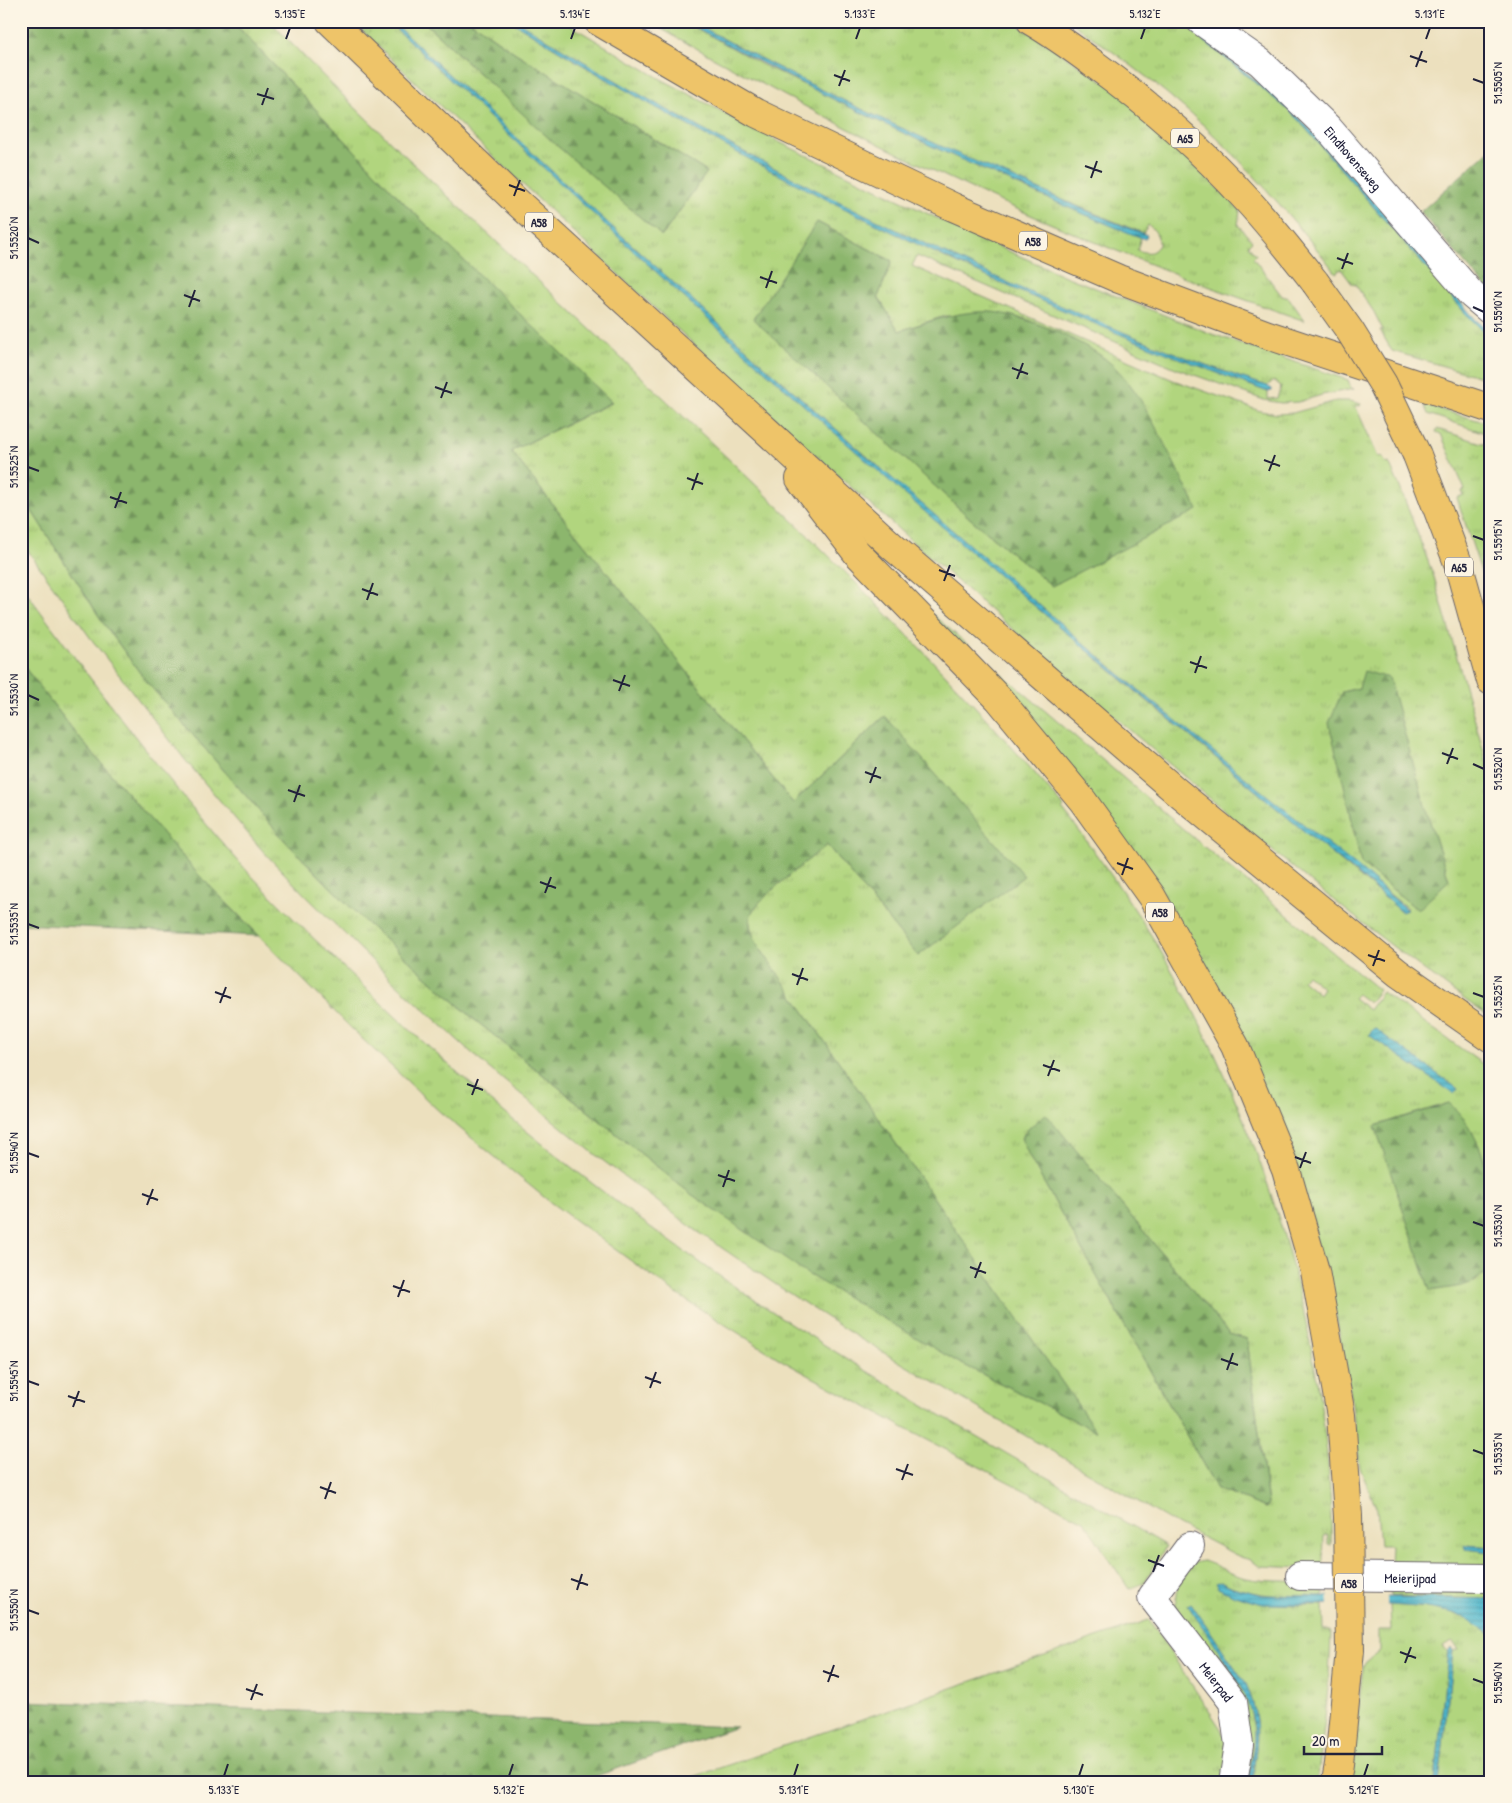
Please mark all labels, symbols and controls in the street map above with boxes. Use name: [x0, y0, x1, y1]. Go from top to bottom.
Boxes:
text: 5.135°E: [275, 5, 306, 22]
text: 5.134°E: [560, 5, 591, 22]
text: 5.133°E: [845, 5, 876, 22]
text: 5.132°E: [1129, 5, 1161, 22]
text: 5.131°E: [1415, 5, 1446, 22]
text: 51.5505°N: [1489, 62, 1506, 104]
street label: Eindhovenseweg: [1321, 122, 1387, 195]
road number: A65: [1171, 128, 1199, 148]
road number: A58: [525, 212, 553, 232]
text: 51.5520°N: [5, 217, 22, 259]
road number: A58: [1019, 232, 1047, 250]
text: 51.5510°N: [1489, 291, 1506, 333]
text: 51.5525°N: [5, 446, 22, 488]
text: 51.5515°N: [1489, 520, 1506, 560]
road number: A65: [1445, 558, 1473, 576]
text: 51.5530°N: [5, 674, 22, 716]
text: 51.5520°N: [1489, 748, 1506, 790]
road number: A58: [1146, 902, 1174, 922]
text: 51.5535°N: [5, 903, 22, 945]
text: 51.5525°N: [1489, 976, 1506, 1018]
text: 51.5540°N: [5, 1132, 22, 1174]
text: 51.5530°N: [1489, 1205, 1506, 1247]
text: 51.5545°N: [5, 1361, 22, 1401]
text: 51.5535°N: [1489, 1433, 1506, 1475]
street label: Meierijpad: [1384, 1567, 1436, 1588]
road number: A58: [1335, 1574, 1363, 1592]
text: 51.5550°N: [5, 1589, 22, 1631]
street label: Meierpad: [1196, 1658, 1239, 1705]
text: 51.5540°N: [1489, 1662, 1506, 1704]
scale bar: [1304, 1723, 1382, 1755]
text: 20 m: [1312, 1730, 1339, 1751]
text: 5.133°E: [209, 1781, 240, 1798]
text: 5.132°E: [493, 1781, 525, 1798]
text: 5.131°E: [779, 1781, 810, 1798]
text: 5.130°E: [1064, 1781, 1095, 1798]
text: 5.129°E: [1349, 1781, 1380, 1798]

